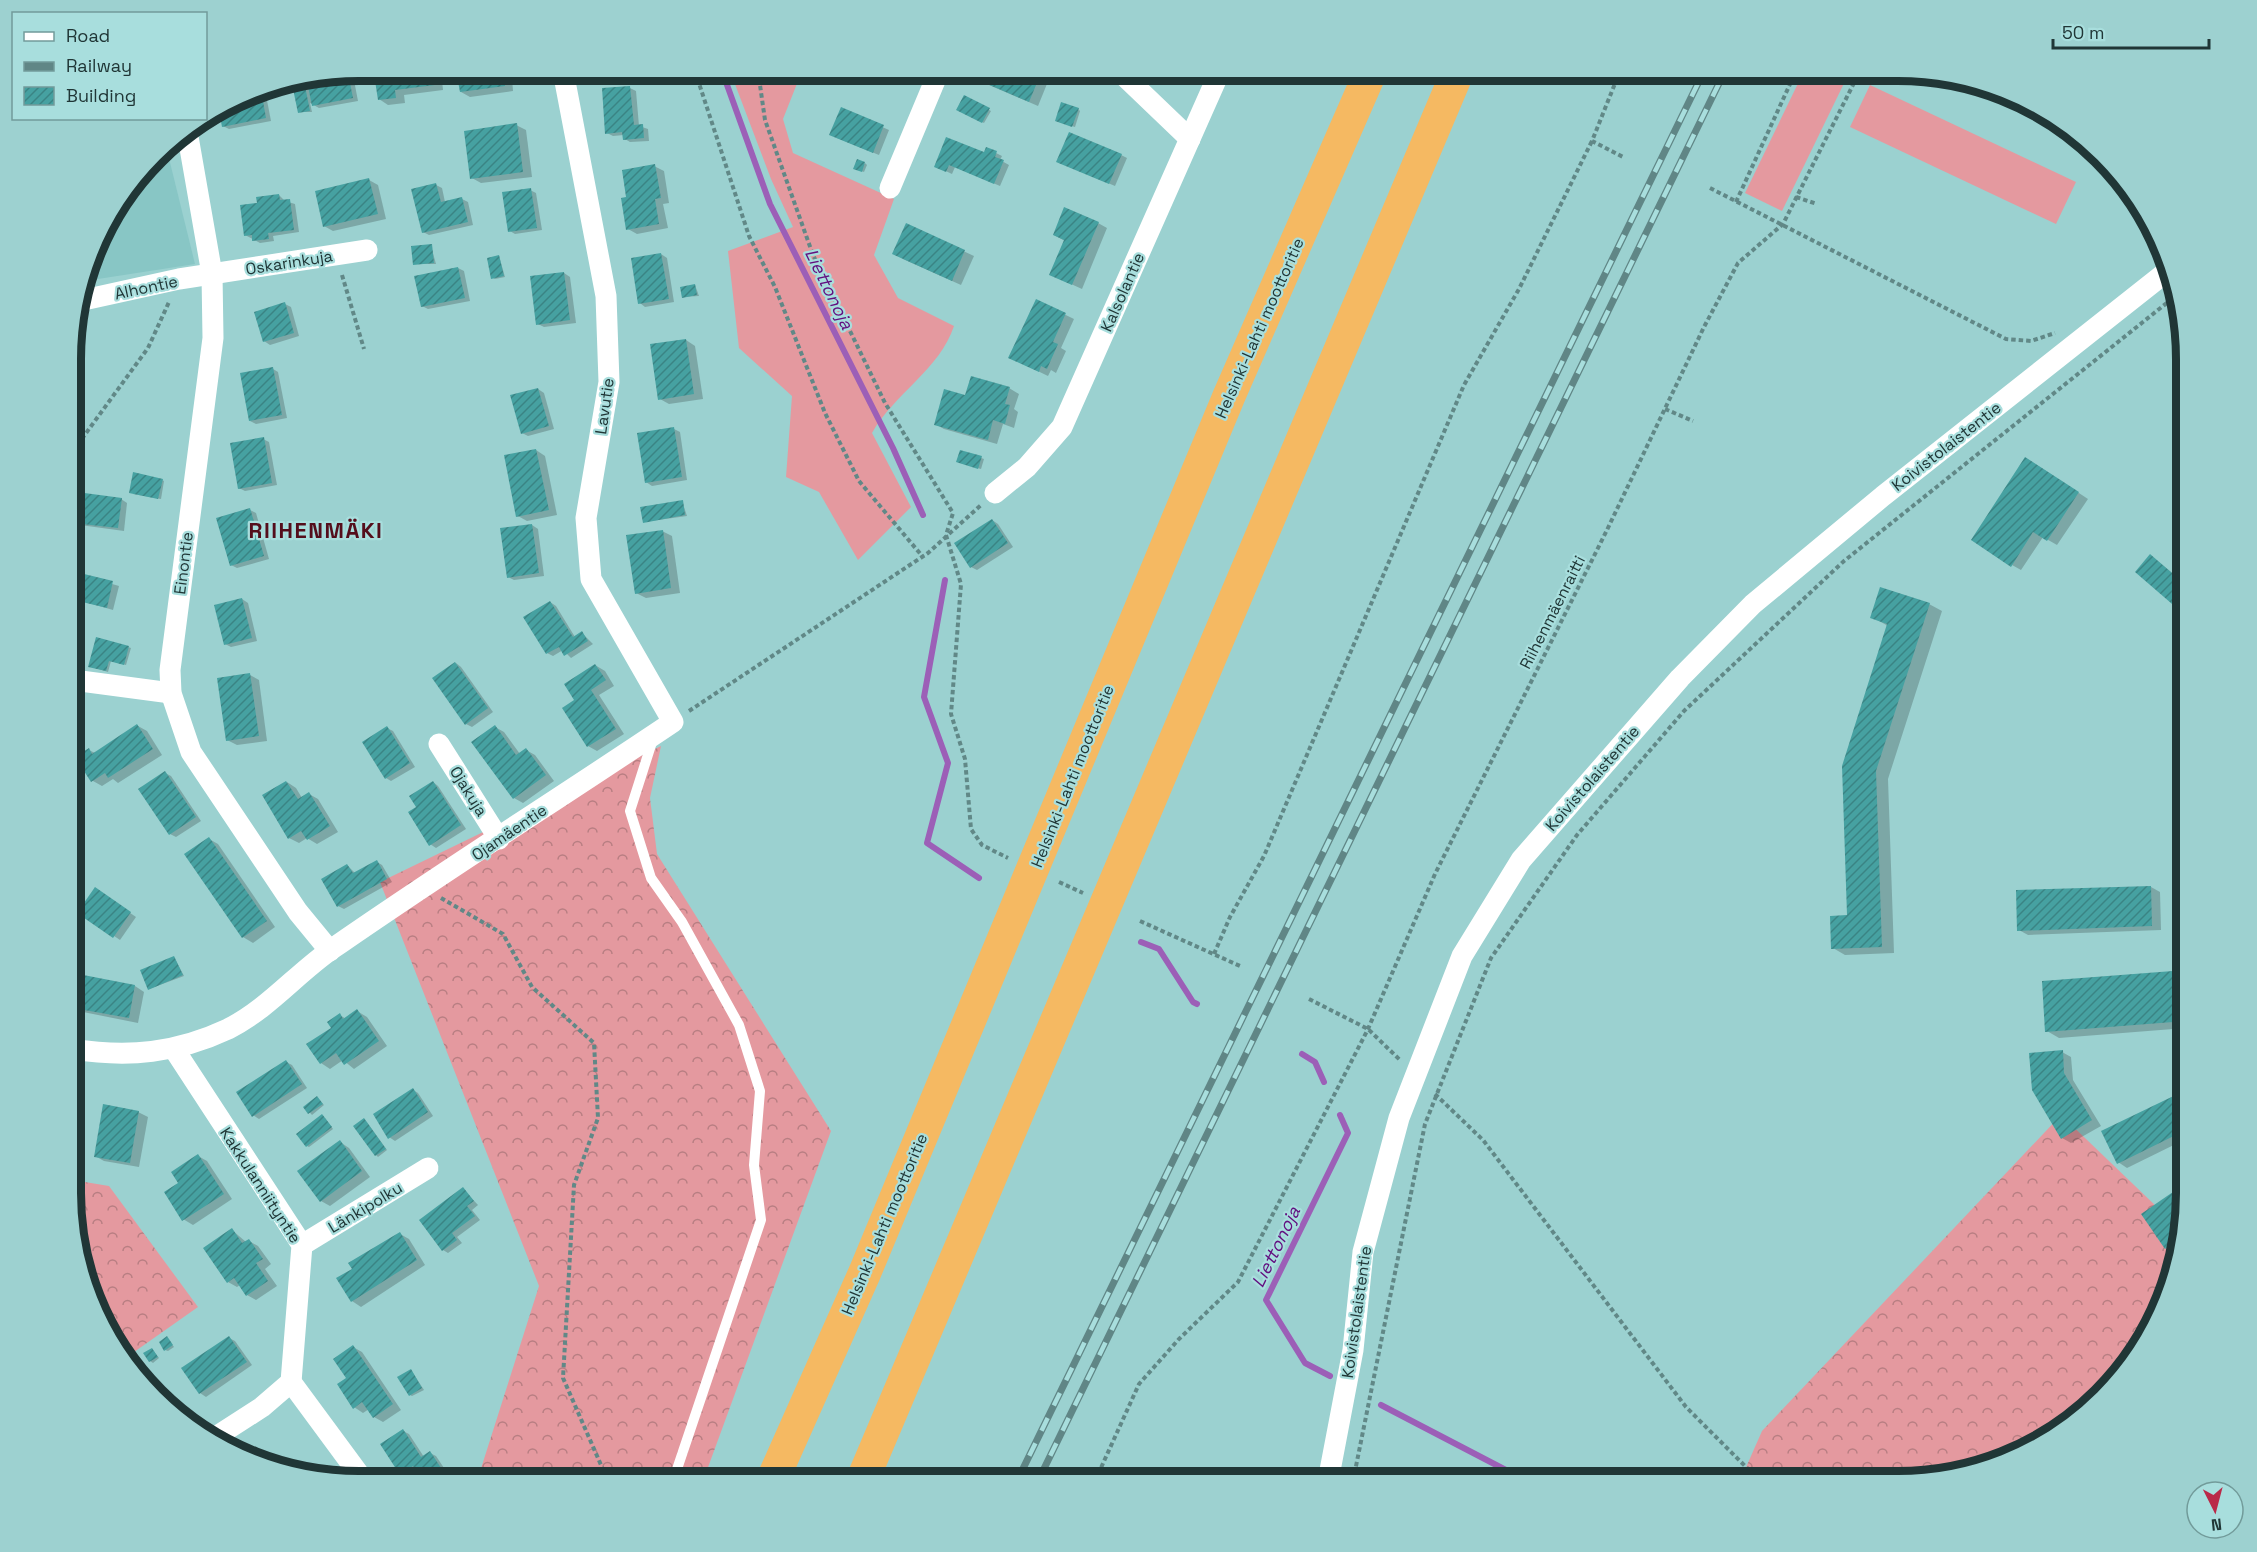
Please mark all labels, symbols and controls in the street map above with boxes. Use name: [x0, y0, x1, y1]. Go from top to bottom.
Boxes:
legend: [12, 12, 207, 120]
scale bar: [2053, 12, 2209, 50]
text: 50 m: [2062, 21, 2104, 44]
text: Road: [66, 24, 110, 47]
text: Railway: [66, 54, 132, 77]
text: Building: [66, 84, 136, 107]
street label: Helsinki-Lahti moottoritie: [1210, 235, 1309, 422]
street label: Oskarinkuja: [244, 245, 334, 280]
water label: Liettonoja: [800, 245, 859, 334]
street label: Kalsolantie: [1096, 249, 1149, 335]
street label: Alhontie: [113, 271, 180, 304]
street label: Lavutie: [590, 377, 619, 436]
street label: Koivistolaistentie: [1887, 397, 2005, 496]
district label: RIIHENMÄKI: [249, 516, 383, 544]
street label: Einontie: [169, 531, 198, 596]
street label: Riihenmäenraitti: [1515, 552, 1590, 672]
street label: Helsinki-Lahti moottoritie: [1026, 682, 1119, 871]
street label: Koivistolaistentie: [1541, 721, 1644, 835]
street label: Ojakuja: [445, 762, 492, 820]
street label: Ojamäentie: [468, 800, 551, 865]
street label: Kakkulanniityntie: [215, 1123, 306, 1247]
street label: Helsinki-Lahti moottoritie: [837, 1130, 932, 1318]
street label: Länkipolku: [324, 1177, 406, 1238]
water label: Liettonoja: [1246, 1202, 1305, 1291]
street label: Koivistolaistentie: [1337, 1245, 1376, 1379]
north arrow: [2185, 1480, 2245, 1540]
text: N: [2210, 1513, 2223, 1535]

